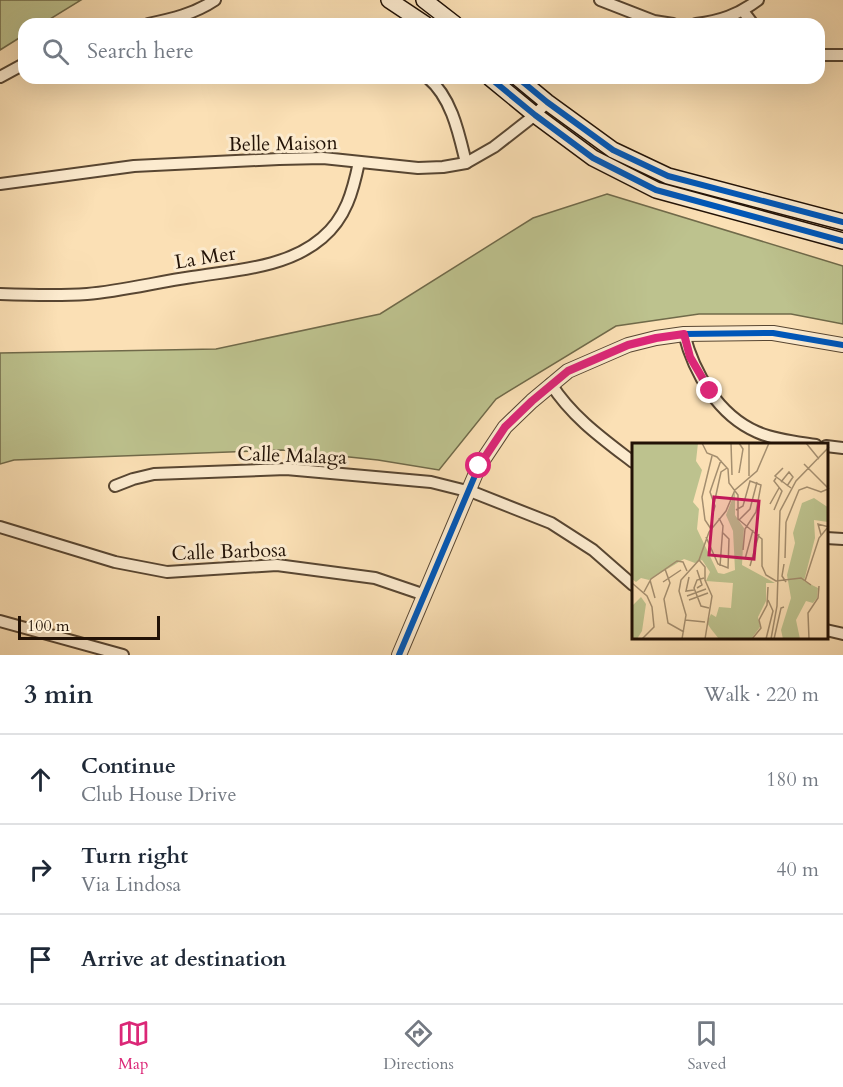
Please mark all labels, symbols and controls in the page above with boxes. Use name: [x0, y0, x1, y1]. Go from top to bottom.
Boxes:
search box: [18, 18, 825, 84]
icon: search: [39, 35, 72, 68]
text: Search here: [87, 36, 194, 66]
street label: Belle Maison: [228, 129, 339, 158]
street label: La Mer: [173, 239, 238, 276]
route end: [696, 377, 722, 403]
street label: Calle Malaga: [237, 440, 348, 471]
inset map: [632, 443, 828, 640]
route start: [465, 452, 491, 478]
street label: Calle Barbosa: [171, 536, 287, 567]
scale bar: [18, 613, 160, 640]
text: 100 m: [27, 615, 69, 637]
text: 3 min: [24, 677, 93, 712]
text: Walk · 220 m: [704, 681, 819, 708]
text: Continue: [81, 751, 176, 781]
icon: ahead: [24, 763, 57, 796]
text: 180 m: [766, 766, 819, 793]
text: Club House Drive: [81, 781, 236, 808]
text: Turn right: [81, 841, 188, 871]
icon: right: [24, 853, 57, 886]
text: 40 m: [776, 856, 819, 883]
text: Via Lindosa: [81, 871, 181, 898]
icon: arrive: [24, 943, 57, 976]
text: Arrive at destination: [81, 944, 286, 974]
tab: Map: [117, 1017, 150, 1075]
tab: Directions: [383, 1017, 454, 1075]
tab: Saved: [687, 1017, 726, 1075]

